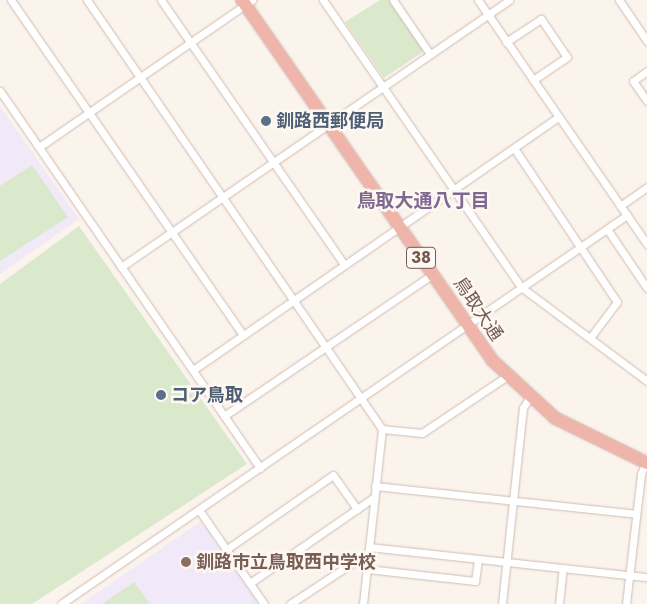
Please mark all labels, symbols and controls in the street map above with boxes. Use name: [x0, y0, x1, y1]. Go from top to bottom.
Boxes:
place label: 釧路西郵便局: [276, 110, 384, 132]
marker: 釧路西郵便局: [260, 115, 272, 127]
district label: 鳥取大通八丁目: [357, 190, 489, 212]
road number: 38: [406, 244, 436, 272]
street label: 鳥取大通: [449, 273, 507, 345]
place label: コア鳥取: [171, 384, 243, 406]
marker: コア鳥取: [155, 389, 167, 401]
place label: 釧路市立鳥取西中学校: [196, 551, 376, 573]
marker: 釧路市立鳥取西中学校: [180, 556, 192, 568]

